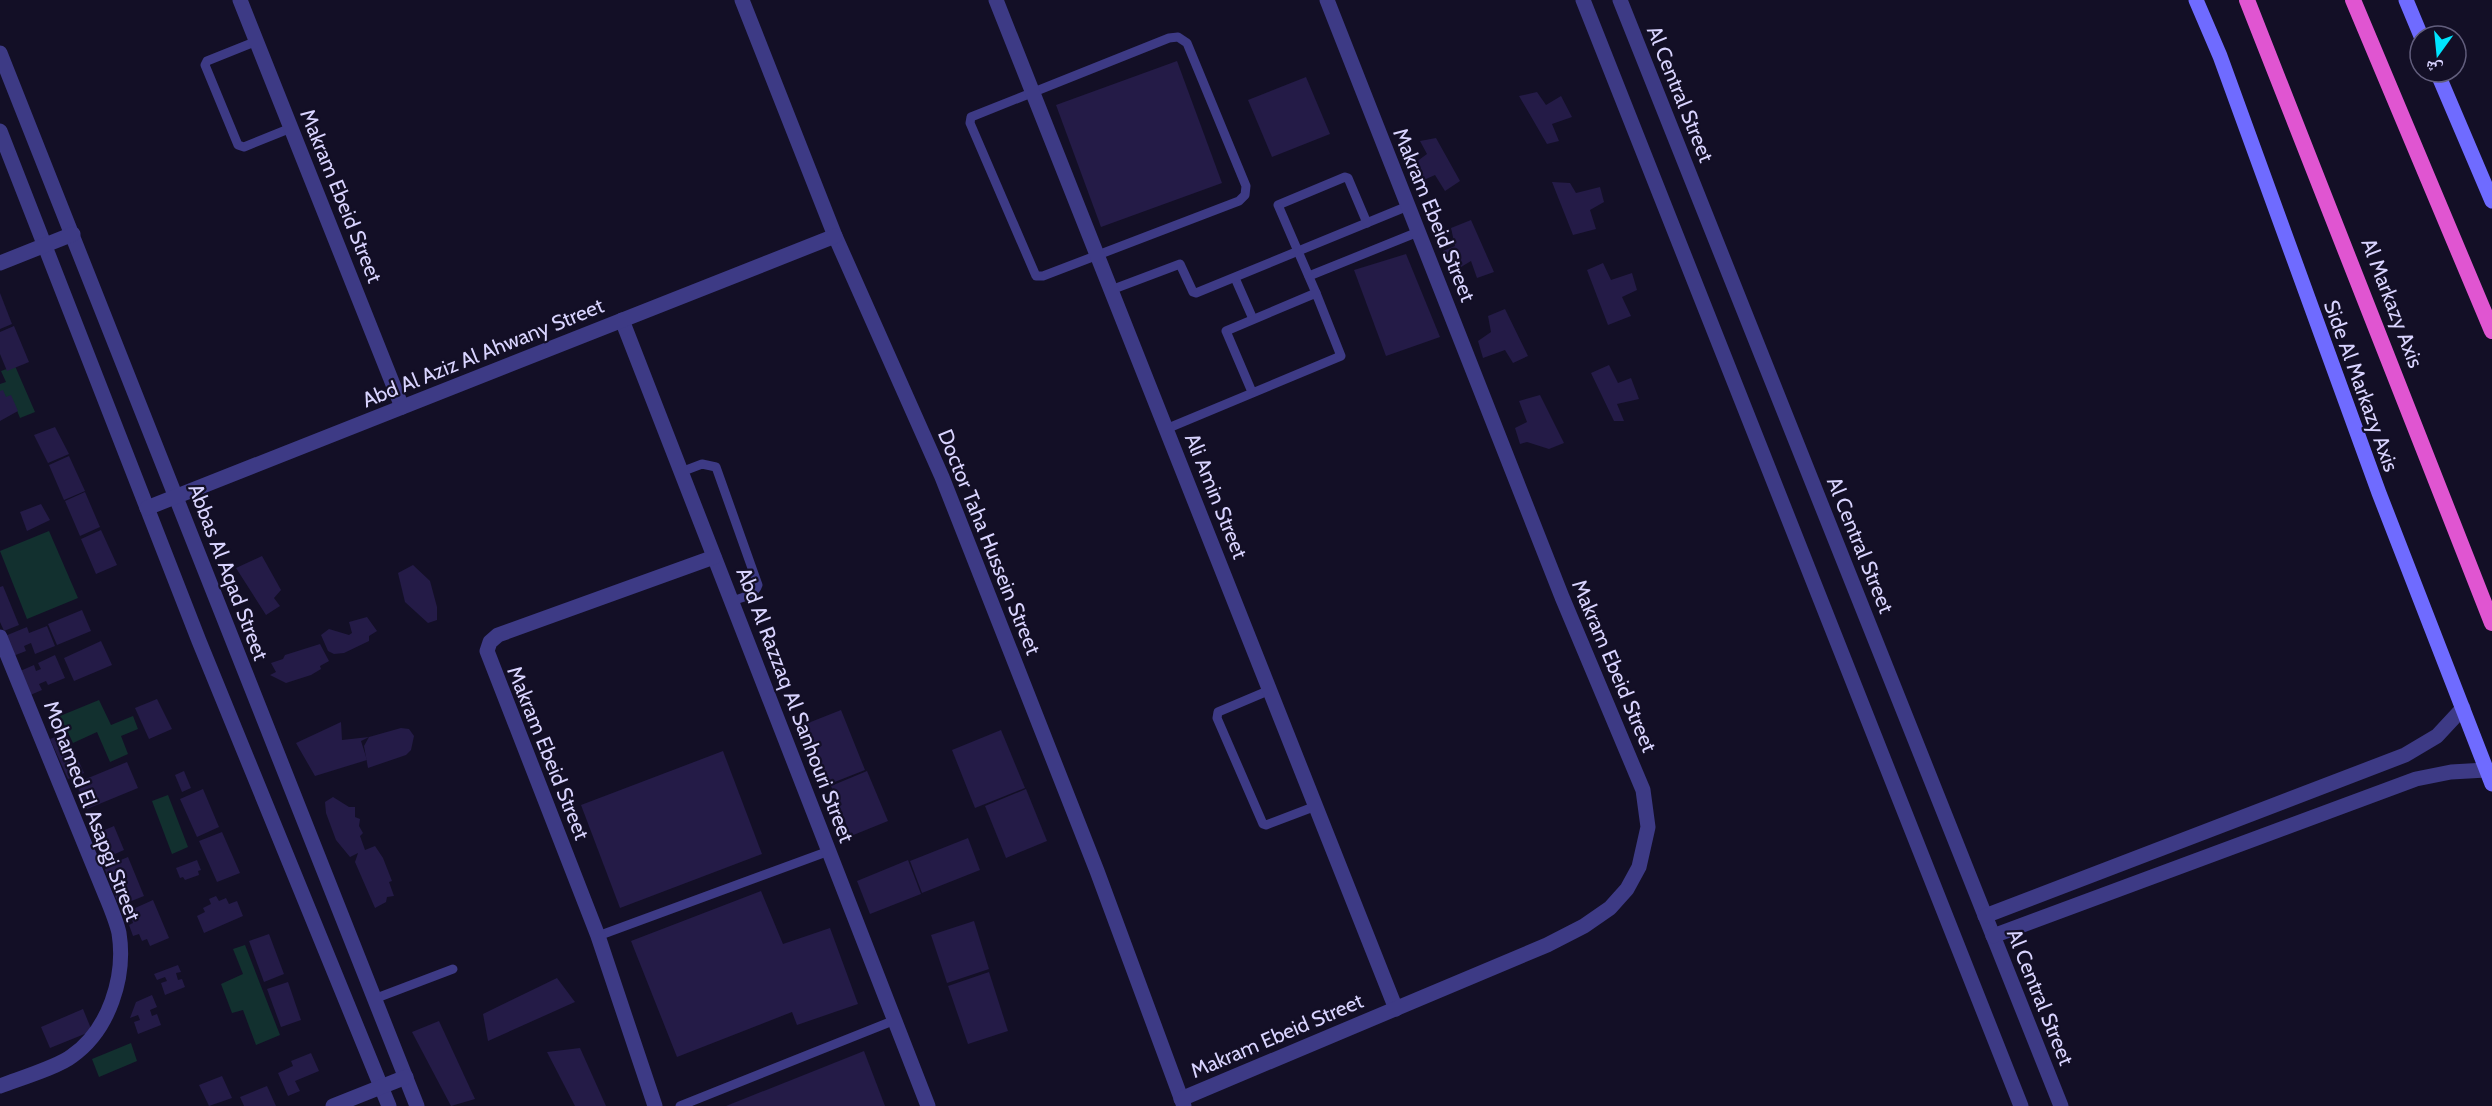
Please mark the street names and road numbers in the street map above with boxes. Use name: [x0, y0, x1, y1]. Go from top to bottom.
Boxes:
street label: Al Central Street: [1642, 22, 1719, 166]
street label: Makram Ebeid Street: [295, 105, 388, 286]
street label: Makram Ebeid Street: [1388, 124, 1481, 305]
street label: Al Markazy Axis: [2356, 235, 2429, 371]
street label: Abd Al Aziz Al Ahwany Street: [359, 293, 607, 412]
street label: Side Al Markazy Axis: [2319, 297, 2404, 475]
street label: Doctor Taha Hussein Street: [933, 425, 1046, 658]
street label: Ali Amin Street: [1180, 429, 1253, 562]
street label: Al Central Street: [1822, 473, 1899, 617]
street label: Abbas Al Aqad Street: [183, 480, 274, 664]
street label: Abd Al Razzaq Al Sanhouri Street: [731, 564, 860, 846]
street label: Makram Ebeid Street: [1567, 576, 1662, 756]
street label: Makram Ebeid Street: [502, 662, 595, 843]
street label: Mohamed El Asapgi Street: [39, 697, 146, 925]
street label: Al Central Street: [2002, 925, 2079, 1069]
street label: Makram Ebeid Street: [1187, 988, 1367, 1083]

